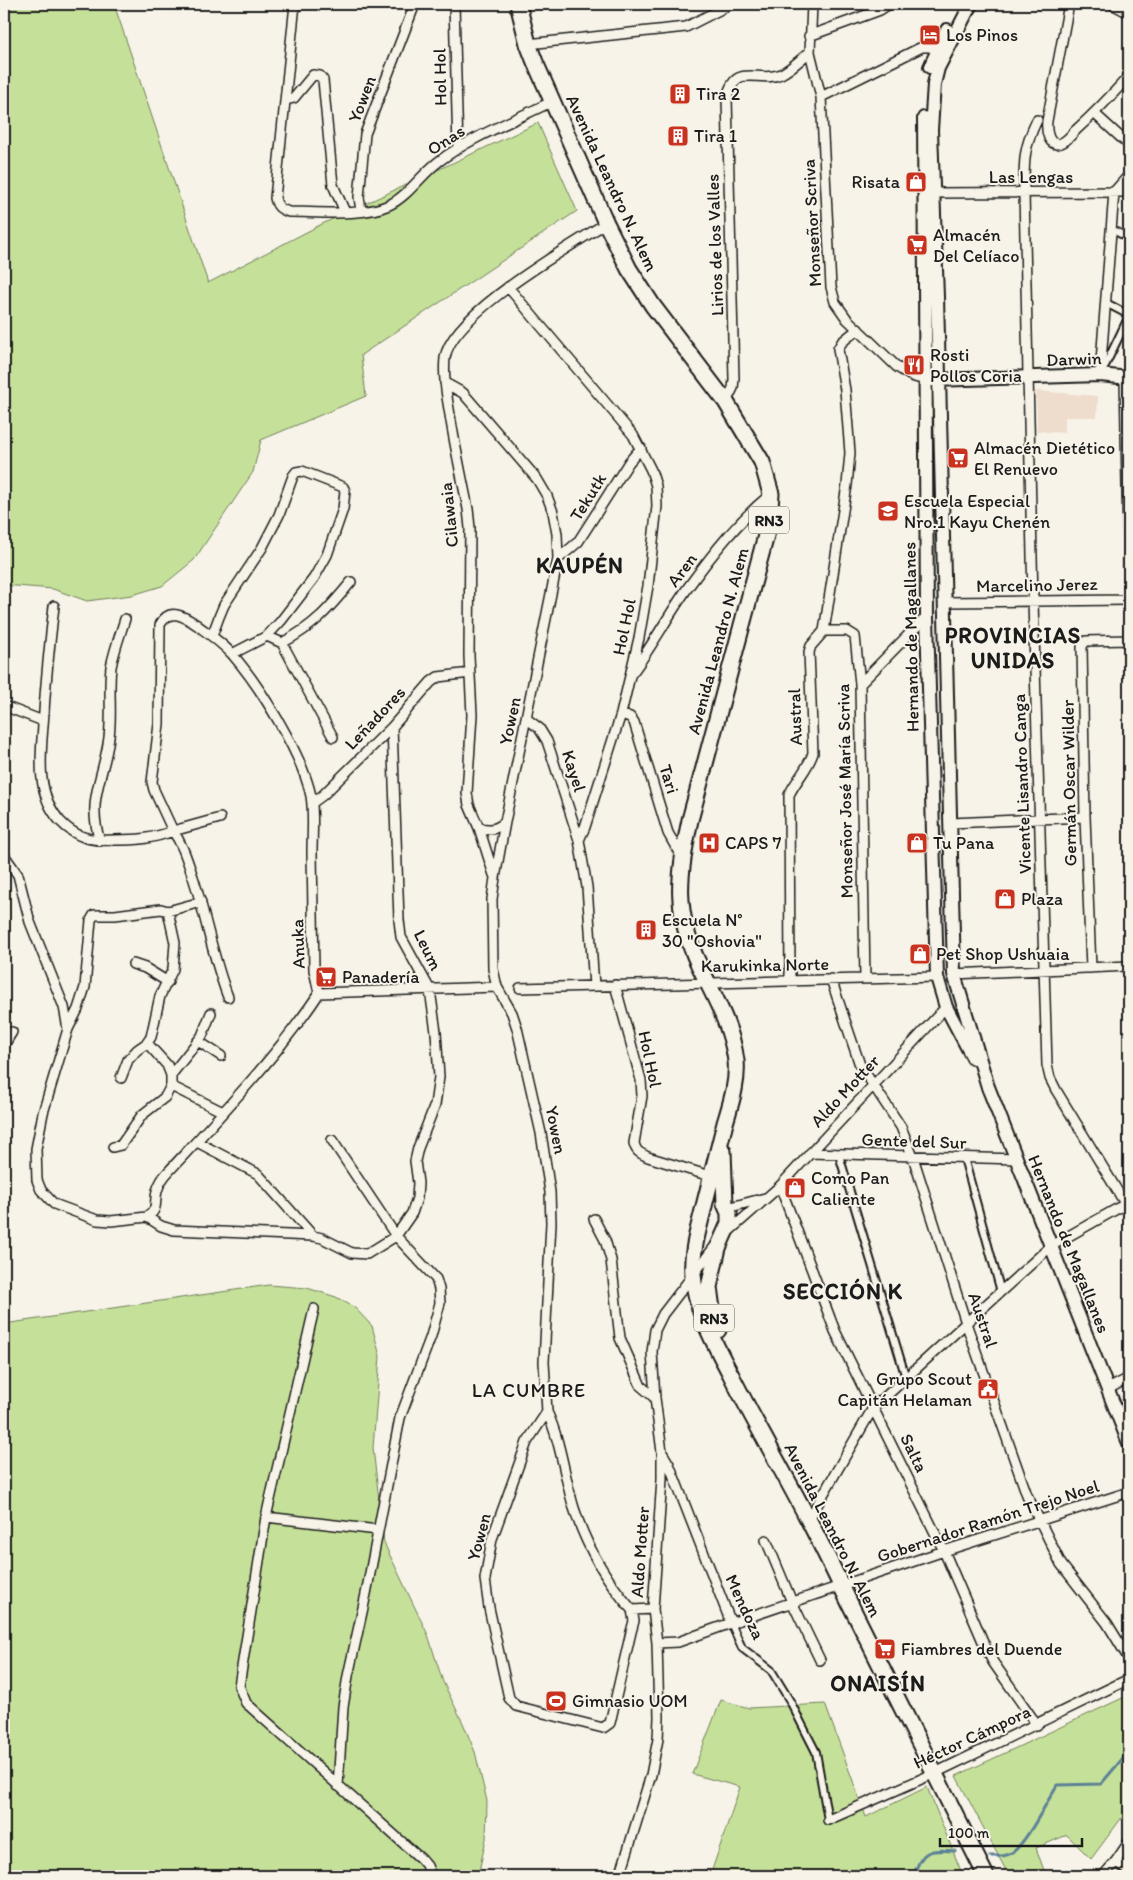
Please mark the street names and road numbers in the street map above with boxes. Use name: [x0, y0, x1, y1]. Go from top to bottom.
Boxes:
street label: Hol Hol: [428, 48, 452, 106]
street label: Yowen: [343, 72, 381, 126]
street label: Avenida Leandro N. Alem: [561, 91, 663, 275]
street label: Onas: [423, 120, 469, 160]
street label: Monseñor Scriva: [798, 158, 826, 287]
street label: Las Lengas: [989, 166, 1073, 188]
street label: Lirios de los Valles: [702, 174, 728, 316]
street label: Darwin: [1046, 347, 1102, 371]
street label: Tekutk: [565, 469, 611, 525]
street label: Cilawaia: [435, 481, 463, 549]
road number: RN3: [749, 506, 789, 534]
street label: Hernando de Magallanes: [898, 542, 924, 732]
street label: Avenida Leandro N. Alem: [682, 545, 754, 737]
street label: Aren: [662, 548, 702, 591]
street label: Marcelino Jerez: [976, 573, 1099, 597]
street label: Hol Hol: [607, 597, 641, 657]
street label: Leñadores: [340, 682, 410, 754]
street label: Monseñor José María Scriva: [832, 683, 858, 898]
street label: Austral: [783, 688, 807, 746]
street label: Vicente Lisandro Canga: [1008, 693, 1036, 874]
street label: Yowen: [494, 695, 526, 747]
street label: Germán Oscar Wilder: [1057, 699, 1081, 867]
street label: Kayel: [557, 747, 591, 795]
street label: Tari: [654, 762, 684, 796]
street label: Anuka: [286, 919, 310, 969]
street label: Leum: [409, 926, 447, 974]
street label: Karukinka Norte: [701, 953, 829, 977]
street label: Hol Hol: [633, 1029, 667, 1089]
street label: Aldo Motter: [806, 1049, 885, 1132]
street label: Yowen: [541, 1104, 572, 1156]
street label: Gente del Sur: [861, 1128, 967, 1154]
street label: Hernando de Magallanes: [1023, 1152, 1115, 1336]
street label: Austral: [963, 1289, 1003, 1351]
road number: RN3: [694, 1305, 734, 1332]
street label: Salta: [895, 1430, 933, 1476]
street label: Avenida Leandro N. Alem: [779, 1439, 887, 1621]
street label: Gobernador Ramón Trejo Noel: [874, 1475, 1102, 1567]
street label: Aldo Motter: [626, 1505, 654, 1598]
street label: Yowen: [462, 1510, 496, 1563]
street label: Mendoza: [720, 1571, 770, 1644]
street label: Héctor Cámpora: [910, 1700, 1034, 1774]

